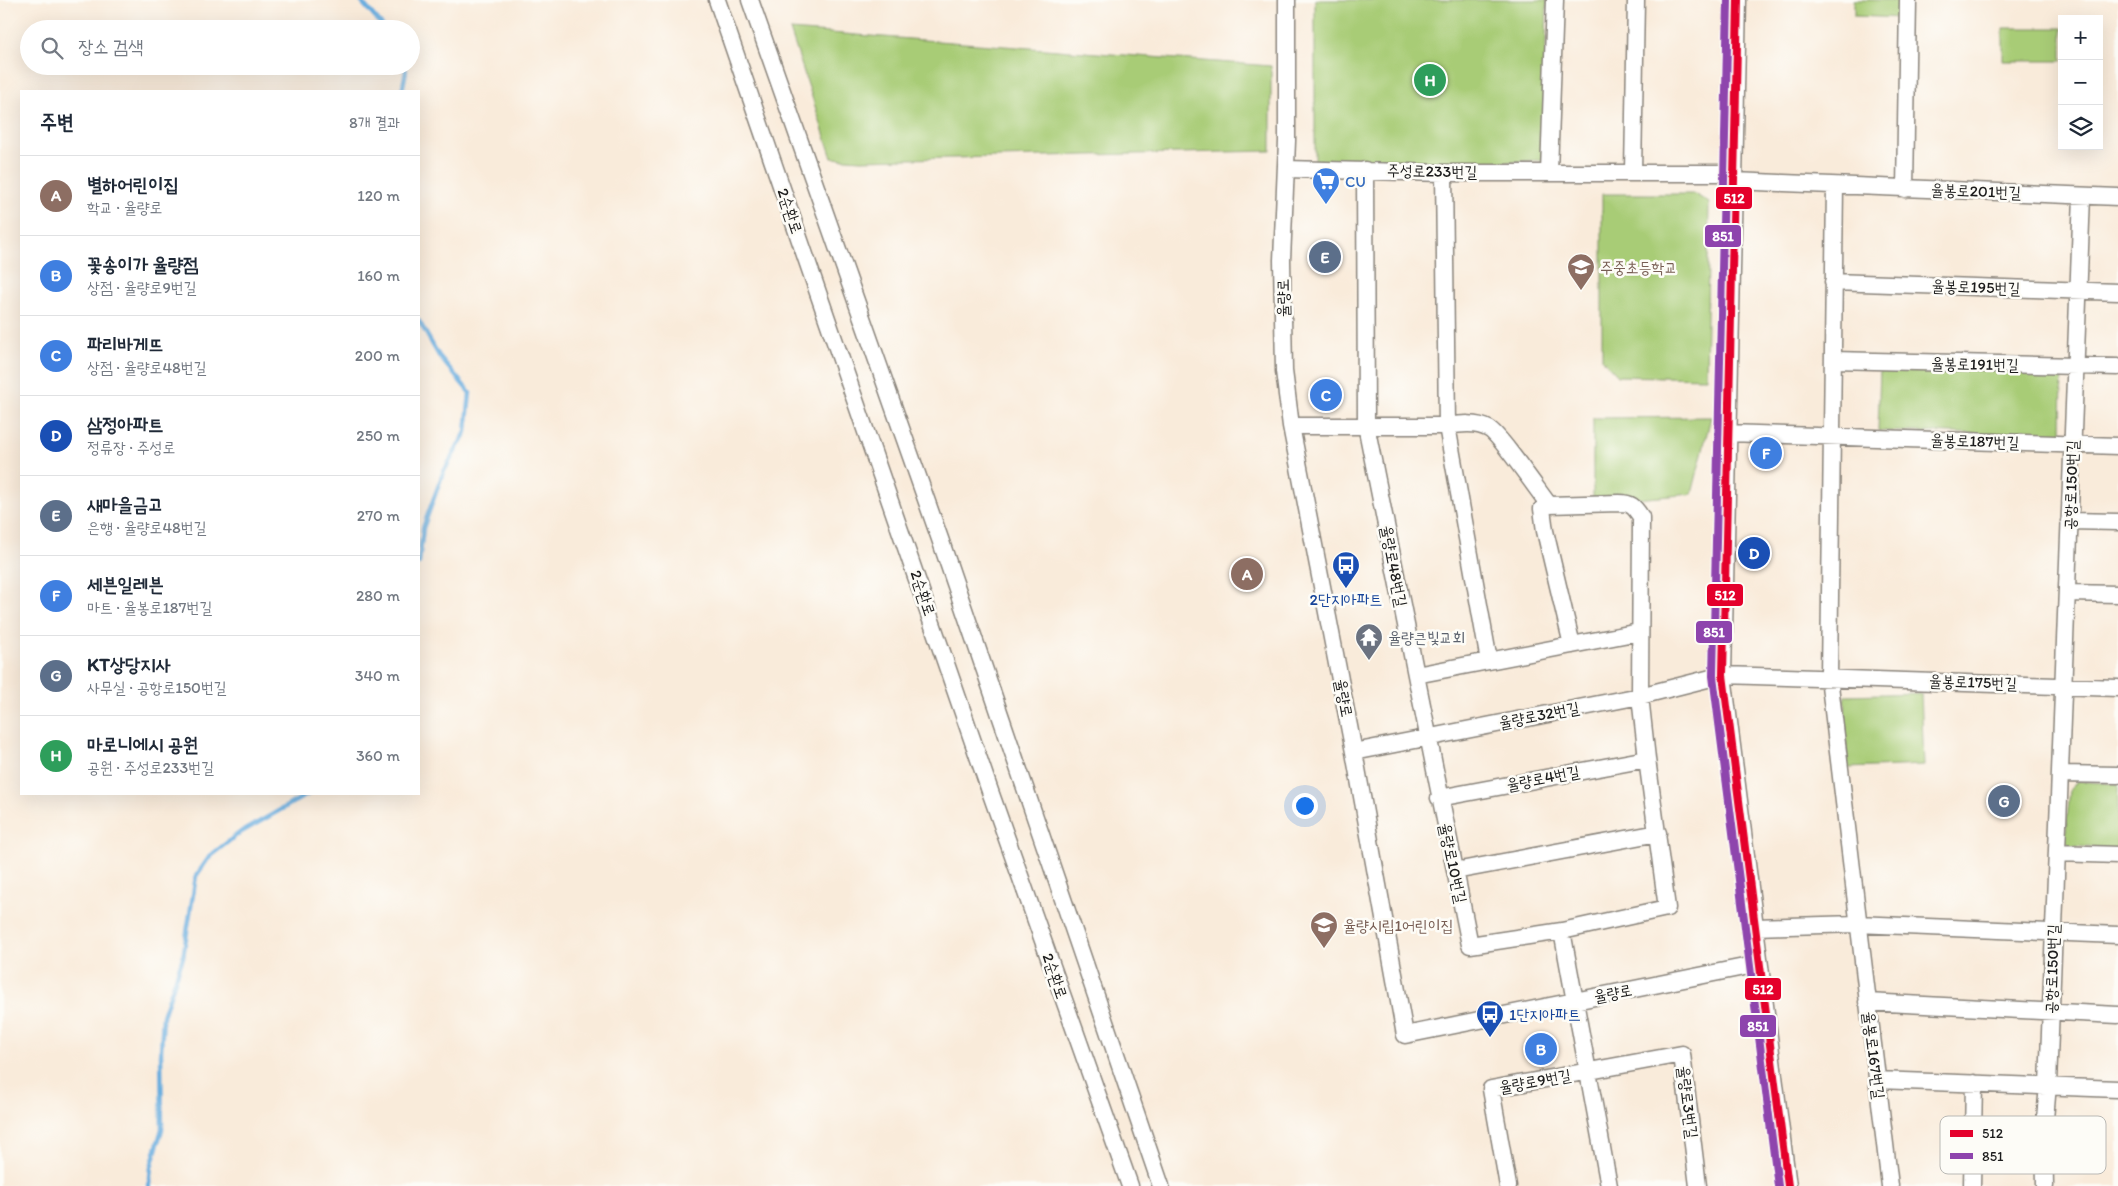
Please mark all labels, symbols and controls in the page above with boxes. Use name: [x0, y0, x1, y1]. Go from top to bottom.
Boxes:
map controls: [2058, 15, 2103, 150]
button: +: [2058, 15, 2103, 60]
search box: [20, 20, 420, 75]
icon: search: [38, 34, 66, 62]
text: 장소 검색: [78, 35, 143, 58]
button: −: [2058, 60, 2103, 105]
pin: H: [1414, 61, 1446, 99]
button: layers: [2058, 105, 2103, 150]
text: 주변: [40, 109, 74, 134]
text: 8개 결과: [349, 113, 400, 132]
street label: 주성로233번길: [1387, 161, 1477, 181]
supermarket icon: CU: [1311, 166, 1341, 205]
place label: CU: [1345, 172, 1366, 191]
text: 별하어린이집: [87, 173, 179, 196]
street label: 율봉로201번길: [1931, 180, 2021, 202]
text: A: [51, 186, 61, 205]
text: 120 m: [357, 186, 400, 205]
street label: 2순환로: [773, 186, 807, 236]
line badge: 512: [1715, 186, 1753, 210]
text: 512: [1723, 190, 1745, 207]
text: 학교 · 율량로: [87, 198, 162, 217]
line badge: 851: [1704, 224, 1742, 248]
text: 851: [1712, 228, 1734, 245]
pin: E: [1309, 238, 1341, 276]
school or university icon: 주중초등학교: [1566, 252, 1596, 291]
text: 꽃송이가 율량점: [87, 253, 198, 276]
place label: 주중초등학교: [1600, 258, 1677, 277]
text: B: [51, 266, 61, 285]
text: 160 m: [357, 266, 400, 285]
street label: 율봉로195번길: [1931, 276, 2021, 298]
text: 상점 · 율량로9번길: [87, 278, 197, 297]
street label: 율량로: [1273, 279, 1293, 317]
text: 파리바게뜨: [87, 333, 163, 356]
text: C: [51, 346, 61, 365]
text: 200 m: [355, 346, 400, 365]
street label: 율봉로191번길: [1931, 354, 2019, 374]
text: 상점 · 율량로48번길: [87, 358, 207, 377]
pin: C: [1310, 376, 1342, 414]
text: 삼정아파트: [87, 413, 163, 436]
text: D: [51, 426, 61, 445]
text: 250 m: [356, 426, 400, 445]
street label: 율봉로187번길: [1930, 430, 2020, 452]
pin: F: [1750, 434, 1782, 472]
text: 정류장 · 주성로: [87, 438, 175, 457]
street label: 공항로150번길: [2060, 440, 2082, 530]
text: 새마을금고: [87, 493, 163, 516]
text: E: [52, 506, 60, 525]
text: 270 m: [357, 506, 400, 525]
text: 은행 · 율량로48번길: [87, 518, 207, 537]
street label: 율량로48번길: [1377, 524, 1411, 609]
pin: D: [1738, 534, 1770, 572]
bus stop icon: 2단지아파트: [1331, 550, 1361, 589]
pin: A: [1231, 555, 1263, 593]
street label: 2순환로: [906, 568, 940, 618]
text: 세븐일레븐: [87, 573, 163, 596]
line badge: 512: [1706, 583, 1744, 607]
text: F: [52, 586, 60, 605]
text: 280 m: [356, 586, 400, 605]
text: 512: [1714, 587, 1736, 604]
place label: 2단지아파트: [1310, 590, 1382, 609]
text: 마트 · 율봉로187번길: [87, 598, 212, 617]
line badge: 851: [1695, 620, 1733, 644]
temple icon: 율량큰빛교회: [1354, 622, 1384, 661]
text: 851: [1703, 624, 1725, 641]
place label: 율량큰빛교회: [1388, 628, 1465, 647]
text: KT상당지사: [87, 653, 171, 676]
text: G: [50, 666, 62, 685]
text: 340 m: [355, 666, 400, 685]
street label: 율봉로175번길: [1929, 671, 2017, 693]
street label: 율량로: [1331, 677, 1357, 719]
text: 사무실 · 공항로150번길: [87, 678, 227, 697]
street label: 율량로32번길: [1497, 698, 1581, 732]
text: 마로니에시 공원: [87, 733, 198, 756]
text: H: [50, 746, 62, 765]
text: 360 m: [356, 746, 400, 765]
text: 공원 · 주성로233번길: [87, 758, 214, 777]
street label: 율량로4번길: [1505, 762, 1581, 794]
pin: G: [1988, 782, 2020, 820]
your location: [1292, 793, 1318, 819]
street label: 율량로10번길: [1435, 821, 1471, 905]
school or university icon: 율량시립1어린이집: [1309, 910, 1339, 949]
place label: 율량시립1어린이집: [1343, 916, 1453, 935]
street label: 공항로150번길: [2041, 924, 2063, 1014]
street label: 2순환로: [1038, 951, 1072, 1001]
line badge: 512: [1744, 977, 1782, 1001]
street label: 율량로: [1592, 980, 1634, 1006]
text: 512: [1752, 981, 1774, 998]
bus stop icon: 1단지아파트: [1475, 999, 1505, 1038]
place label: 1단지아파트: [1509, 1005, 1581, 1024]
street label: 율봉로167번길: [1859, 1010, 1889, 1100]
line badge: 851: [1739, 1014, 1777, 1038]
text: 851: [1747, 1018, 1769, 1035]
pin: B: [1525, 1030, 1557, 1068]
street label: 율량로9번길: [1498, 1065, 1573, 1097]
street label: 율량로3번길: [1674, 1065, 1702, 1140]
legend: [1940, 1116, 2106, 1174]
text: 512: [1982, 1125, 2004, 1142]
text: 851: [1982, 1148, 2004, 1165]

